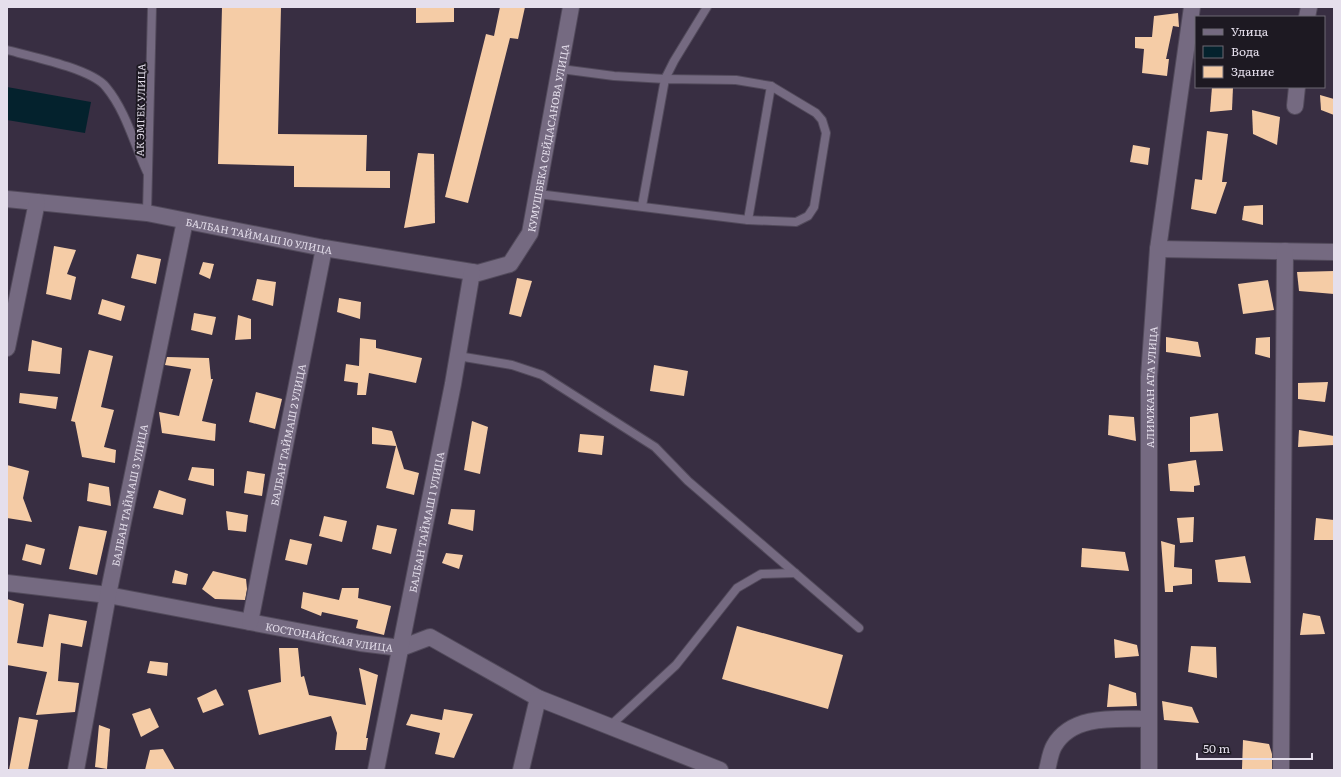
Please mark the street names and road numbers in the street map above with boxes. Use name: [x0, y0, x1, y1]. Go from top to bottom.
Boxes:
street label: КУМУШБЕКА СЕЙДАСАНОВА УЛИЦА: [523, 42, 572, 233]
street label: АК ЭМГЕК УЛИЦА: [132, 63, 148, 157]
street label: БАЛБАН ТАЙМАШ 10 УЛИЦА: [184, 213, 334, 257]
street label: АЛИМЖАН АТА УЛИЦА: [1141, 325, 1160, 448]
street label: БАЛБАН ТАЙМАШ 2 УЛИЦА: [266, 362, 309, 507]
street label: БАЛБАН ТАЙМАШ 3 УЛИЦА: [107, 422, 151, 567]
street label: БАЛБАН ТАЙМАШ 1 УЛИЦА: [404, 449, 447, 594]
street label: КОСТОНАЙСКАЯ УЛИЦА: [264, 618, 395, 655]

